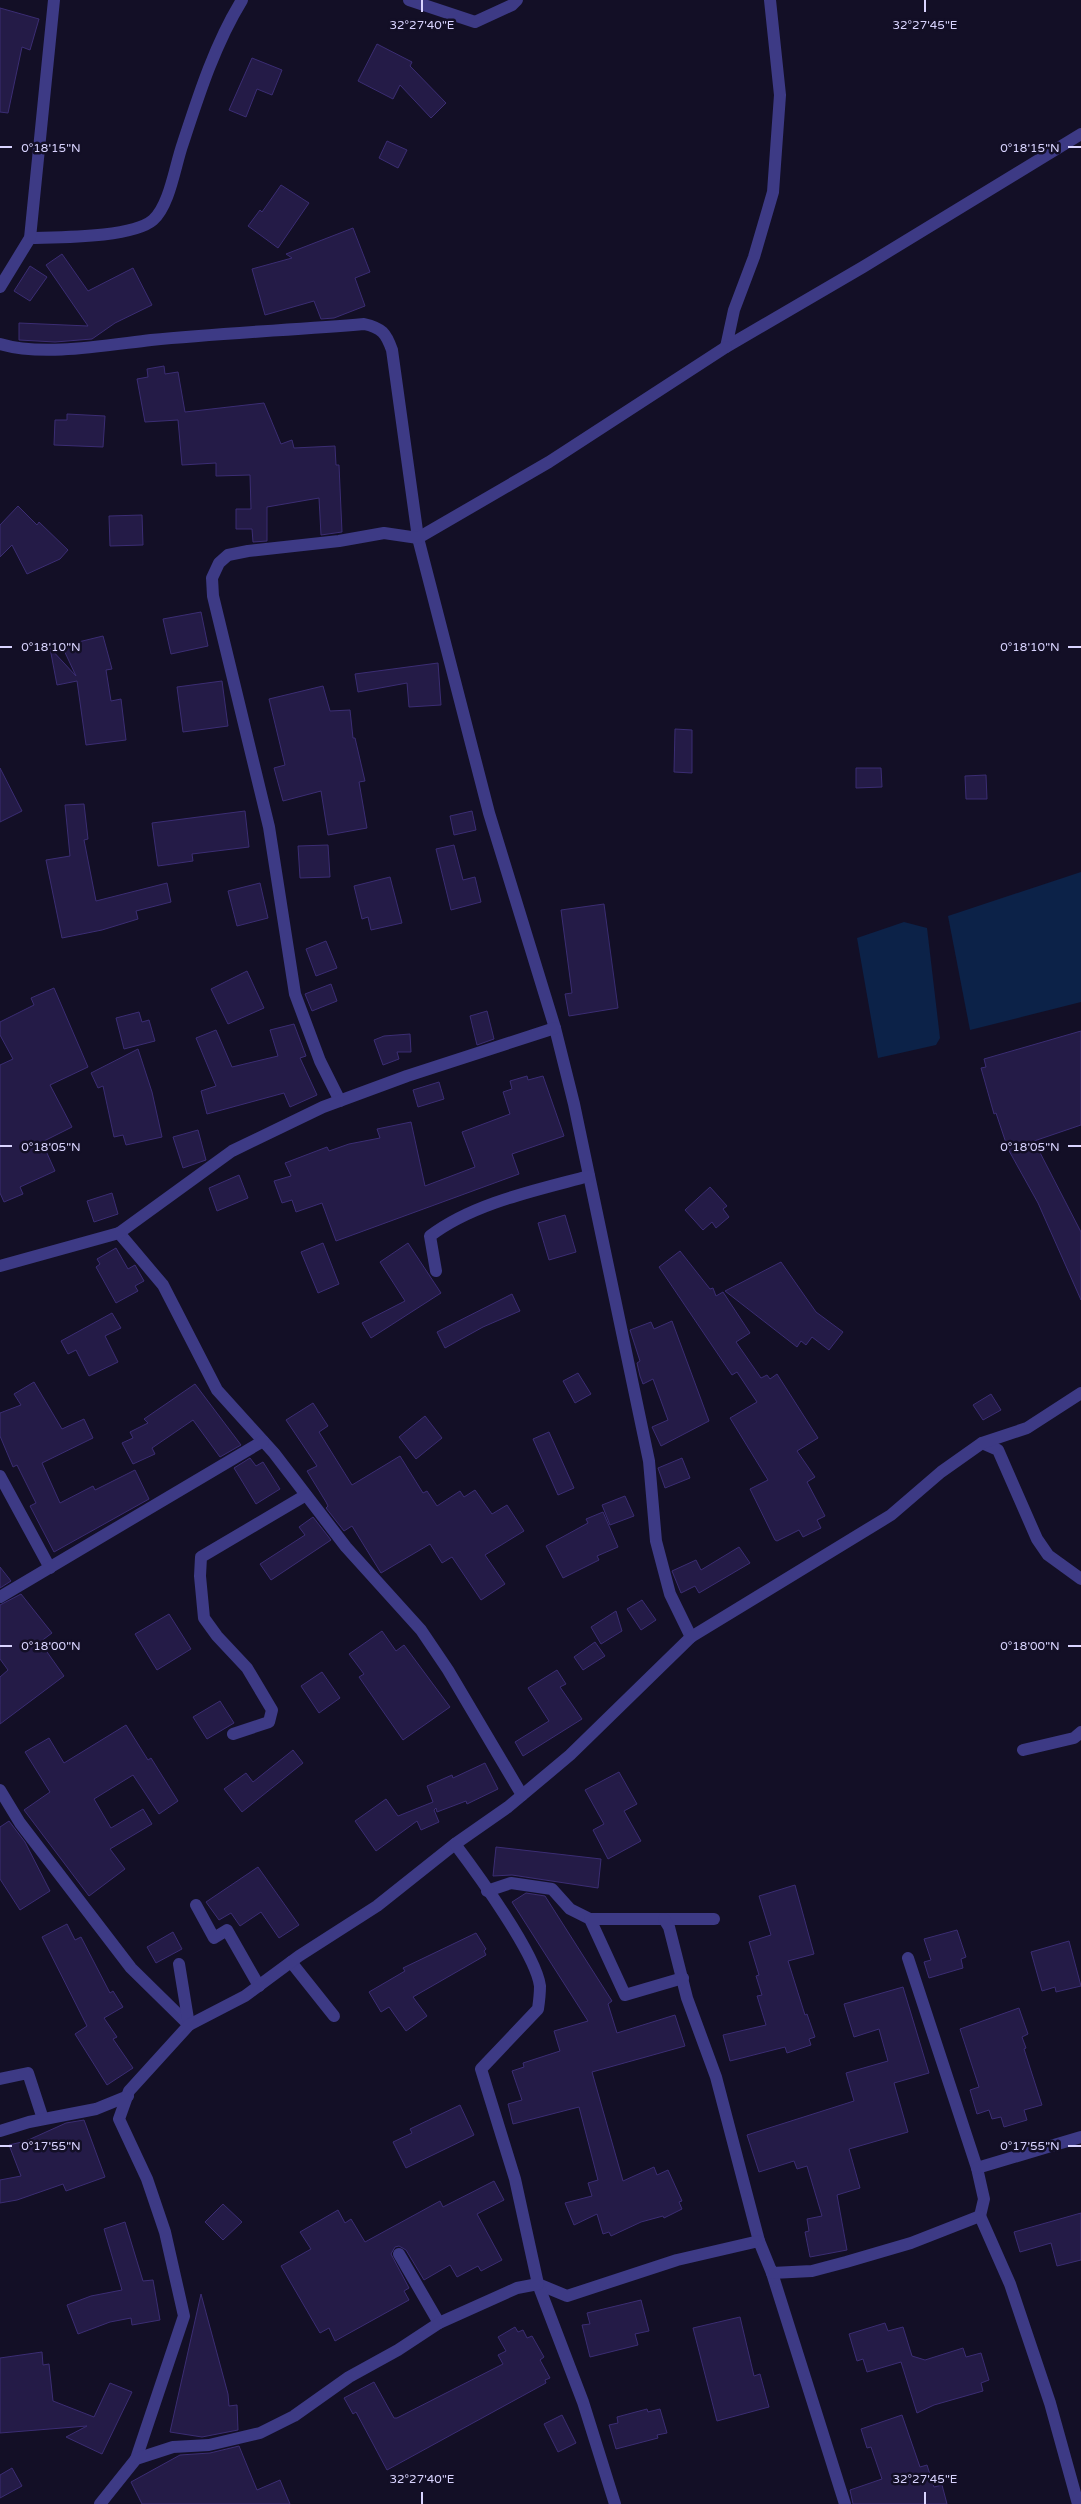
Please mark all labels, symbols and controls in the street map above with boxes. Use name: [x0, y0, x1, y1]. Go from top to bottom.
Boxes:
text: 32°27'40"E: [389, 18, 455, 32]
text: 32°27'45"E: [892, 18, 958, 32]
text: 0°18'15"N: [21, 141, 81, 155]
text: 0°18'15"N: [1000, 141, 1060, 155]
text: 0°18'10"N: [21, 640, 81, 654]
text: 0°18'10"N: [1000, 640, 1060, 654]
text: 0°18'05"N: [21, 1140, 81, 1154]
text: 0°18'05"N: [1000, 1140, 1060, 1154]
text: 0°18'00"N: [21, 1639, 81, 1653]
text: 0°18'00"N: [1000, 1639, 1060, 1653]
text: 0°17'55"N: [21, 2139, 81, 2153]
text: 0°17'55"N: [1000, 2139, 1060, 2153]
text: 32°27'40"E: [389, 2472, 455, 2486]
text: 32°27'45"E: [892, 2472, 958, 2486]

